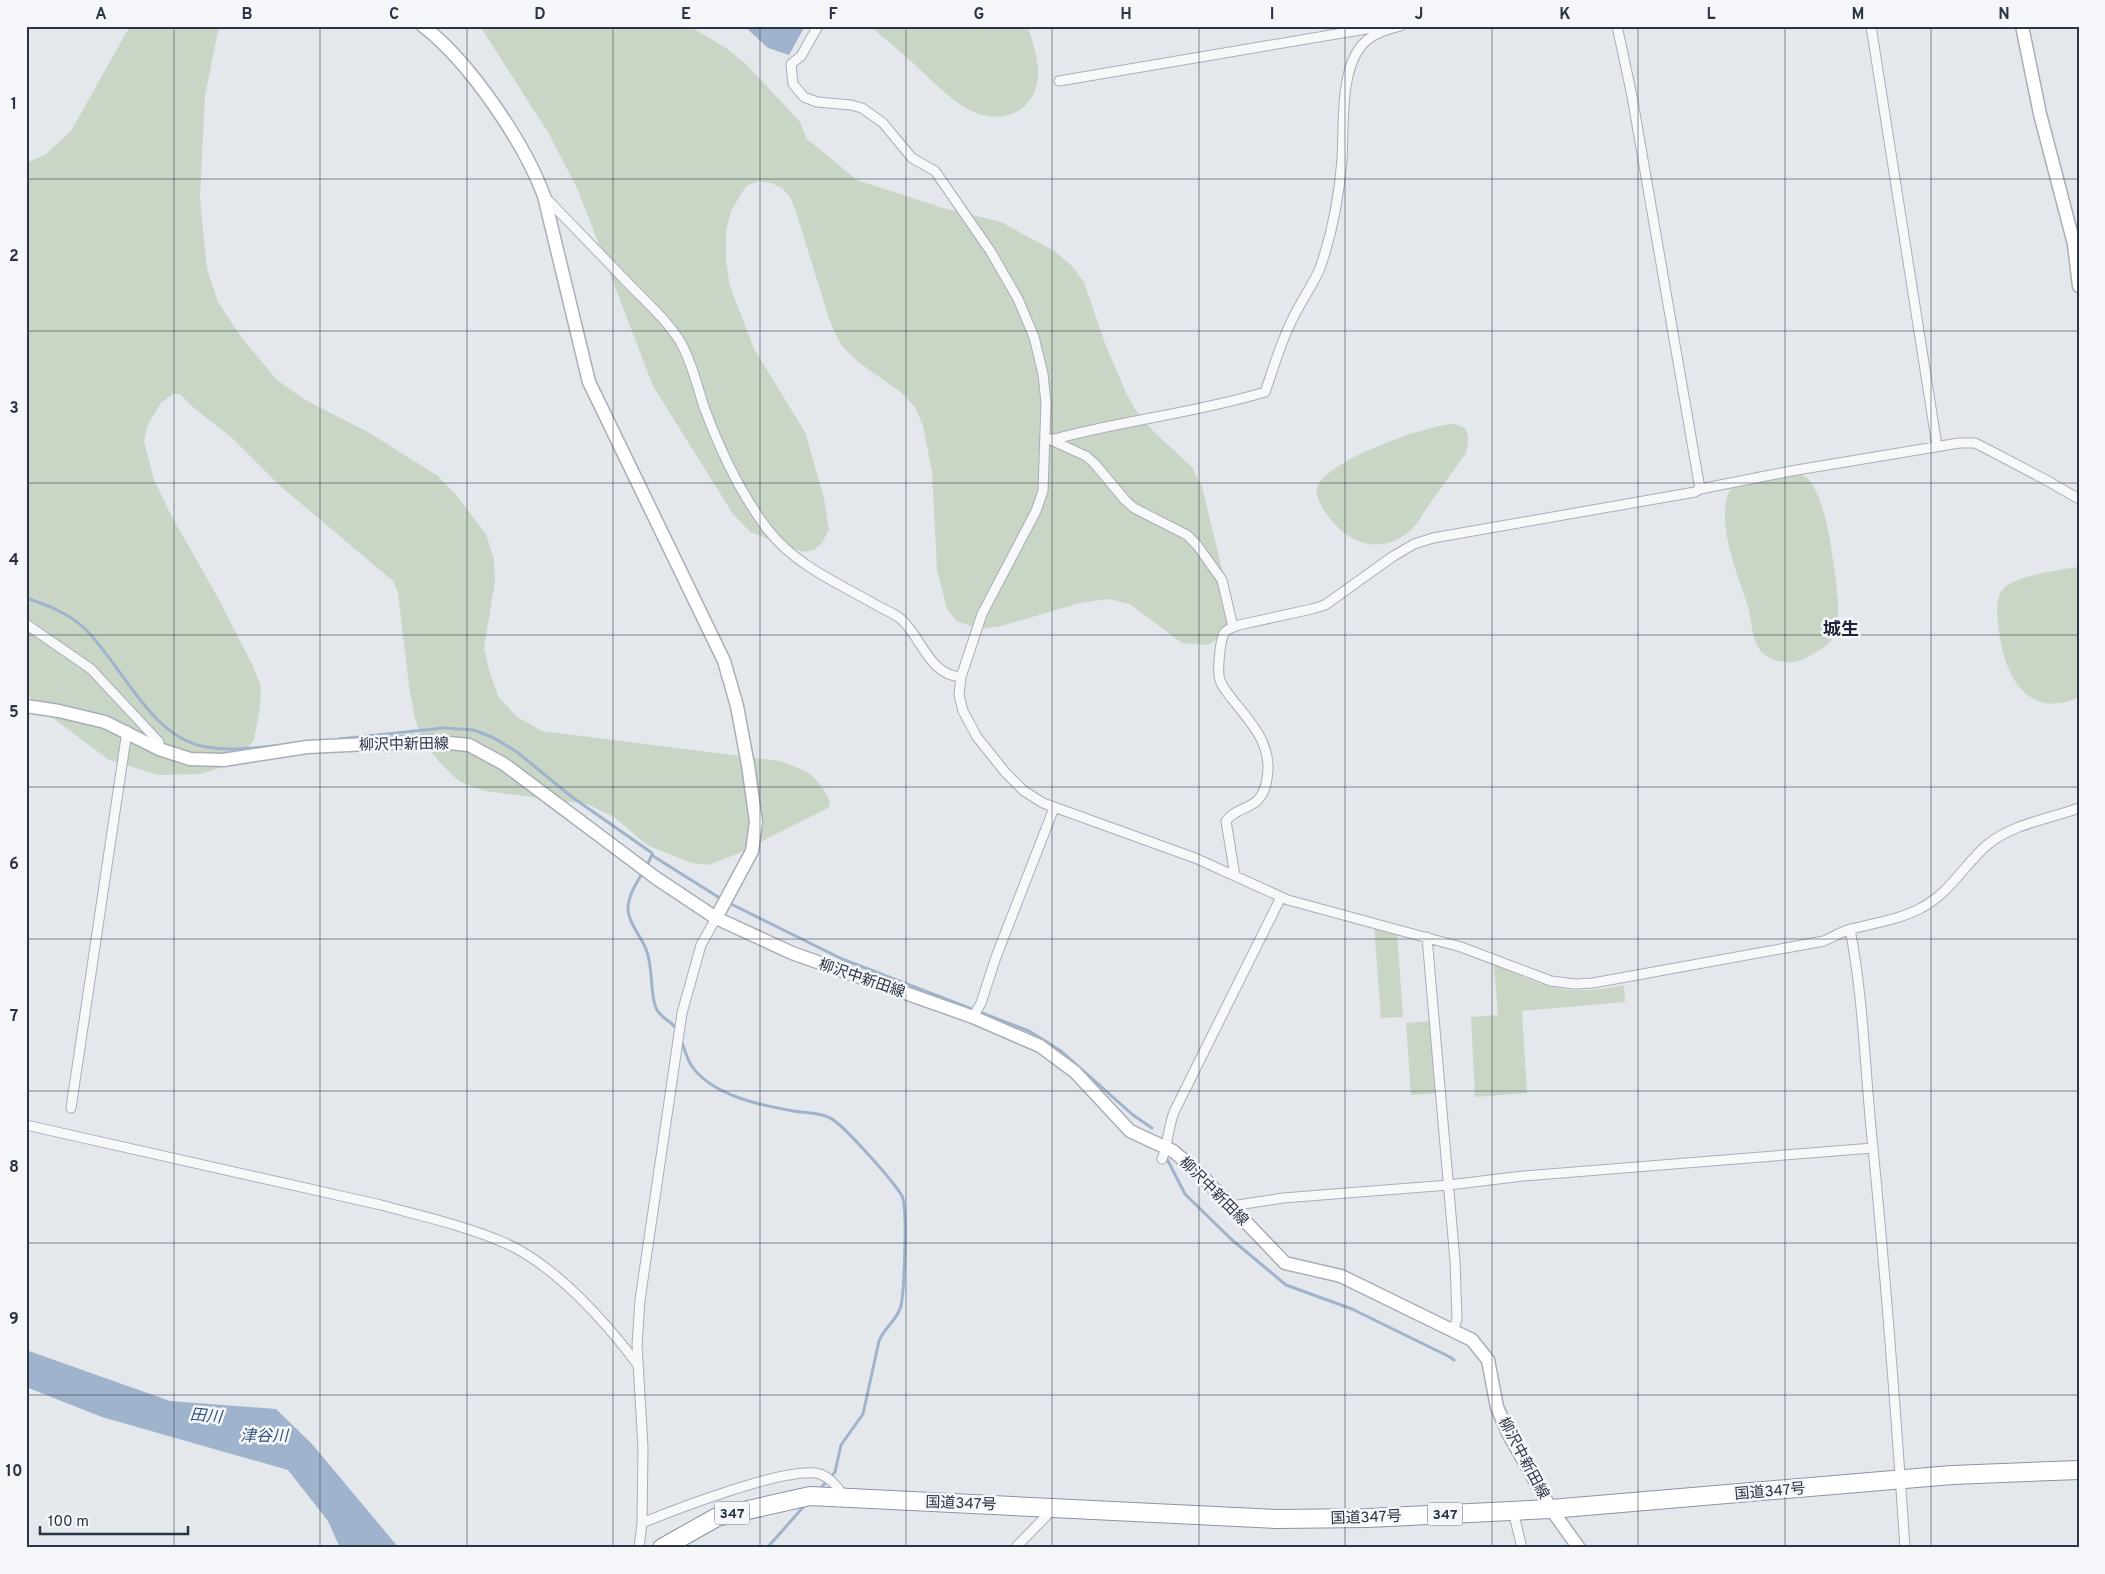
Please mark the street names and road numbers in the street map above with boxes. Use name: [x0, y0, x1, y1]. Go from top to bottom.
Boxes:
street label: 柳沢中新田線: [359, 735, 449, 756]
street label: 柳沢中新田線: [816, 956, 907, 1003]
street label: 柳沢中新田線: [1174, 1154, 1251, 1231]
street label: 柳沢中新田線: [1493, 1415, 1552, 1503]
street label: 国道347号: [1734, 1480, 1806, 1505]
street label: 国道347号: [925, 1494, 997, 1515]
road number: 347: [714, 1502, 750, 1525]
road number: 347: [1428, 1502, 1462, 1526]
street label: 国道347号: [1330, 1508, 1402, 1529]

